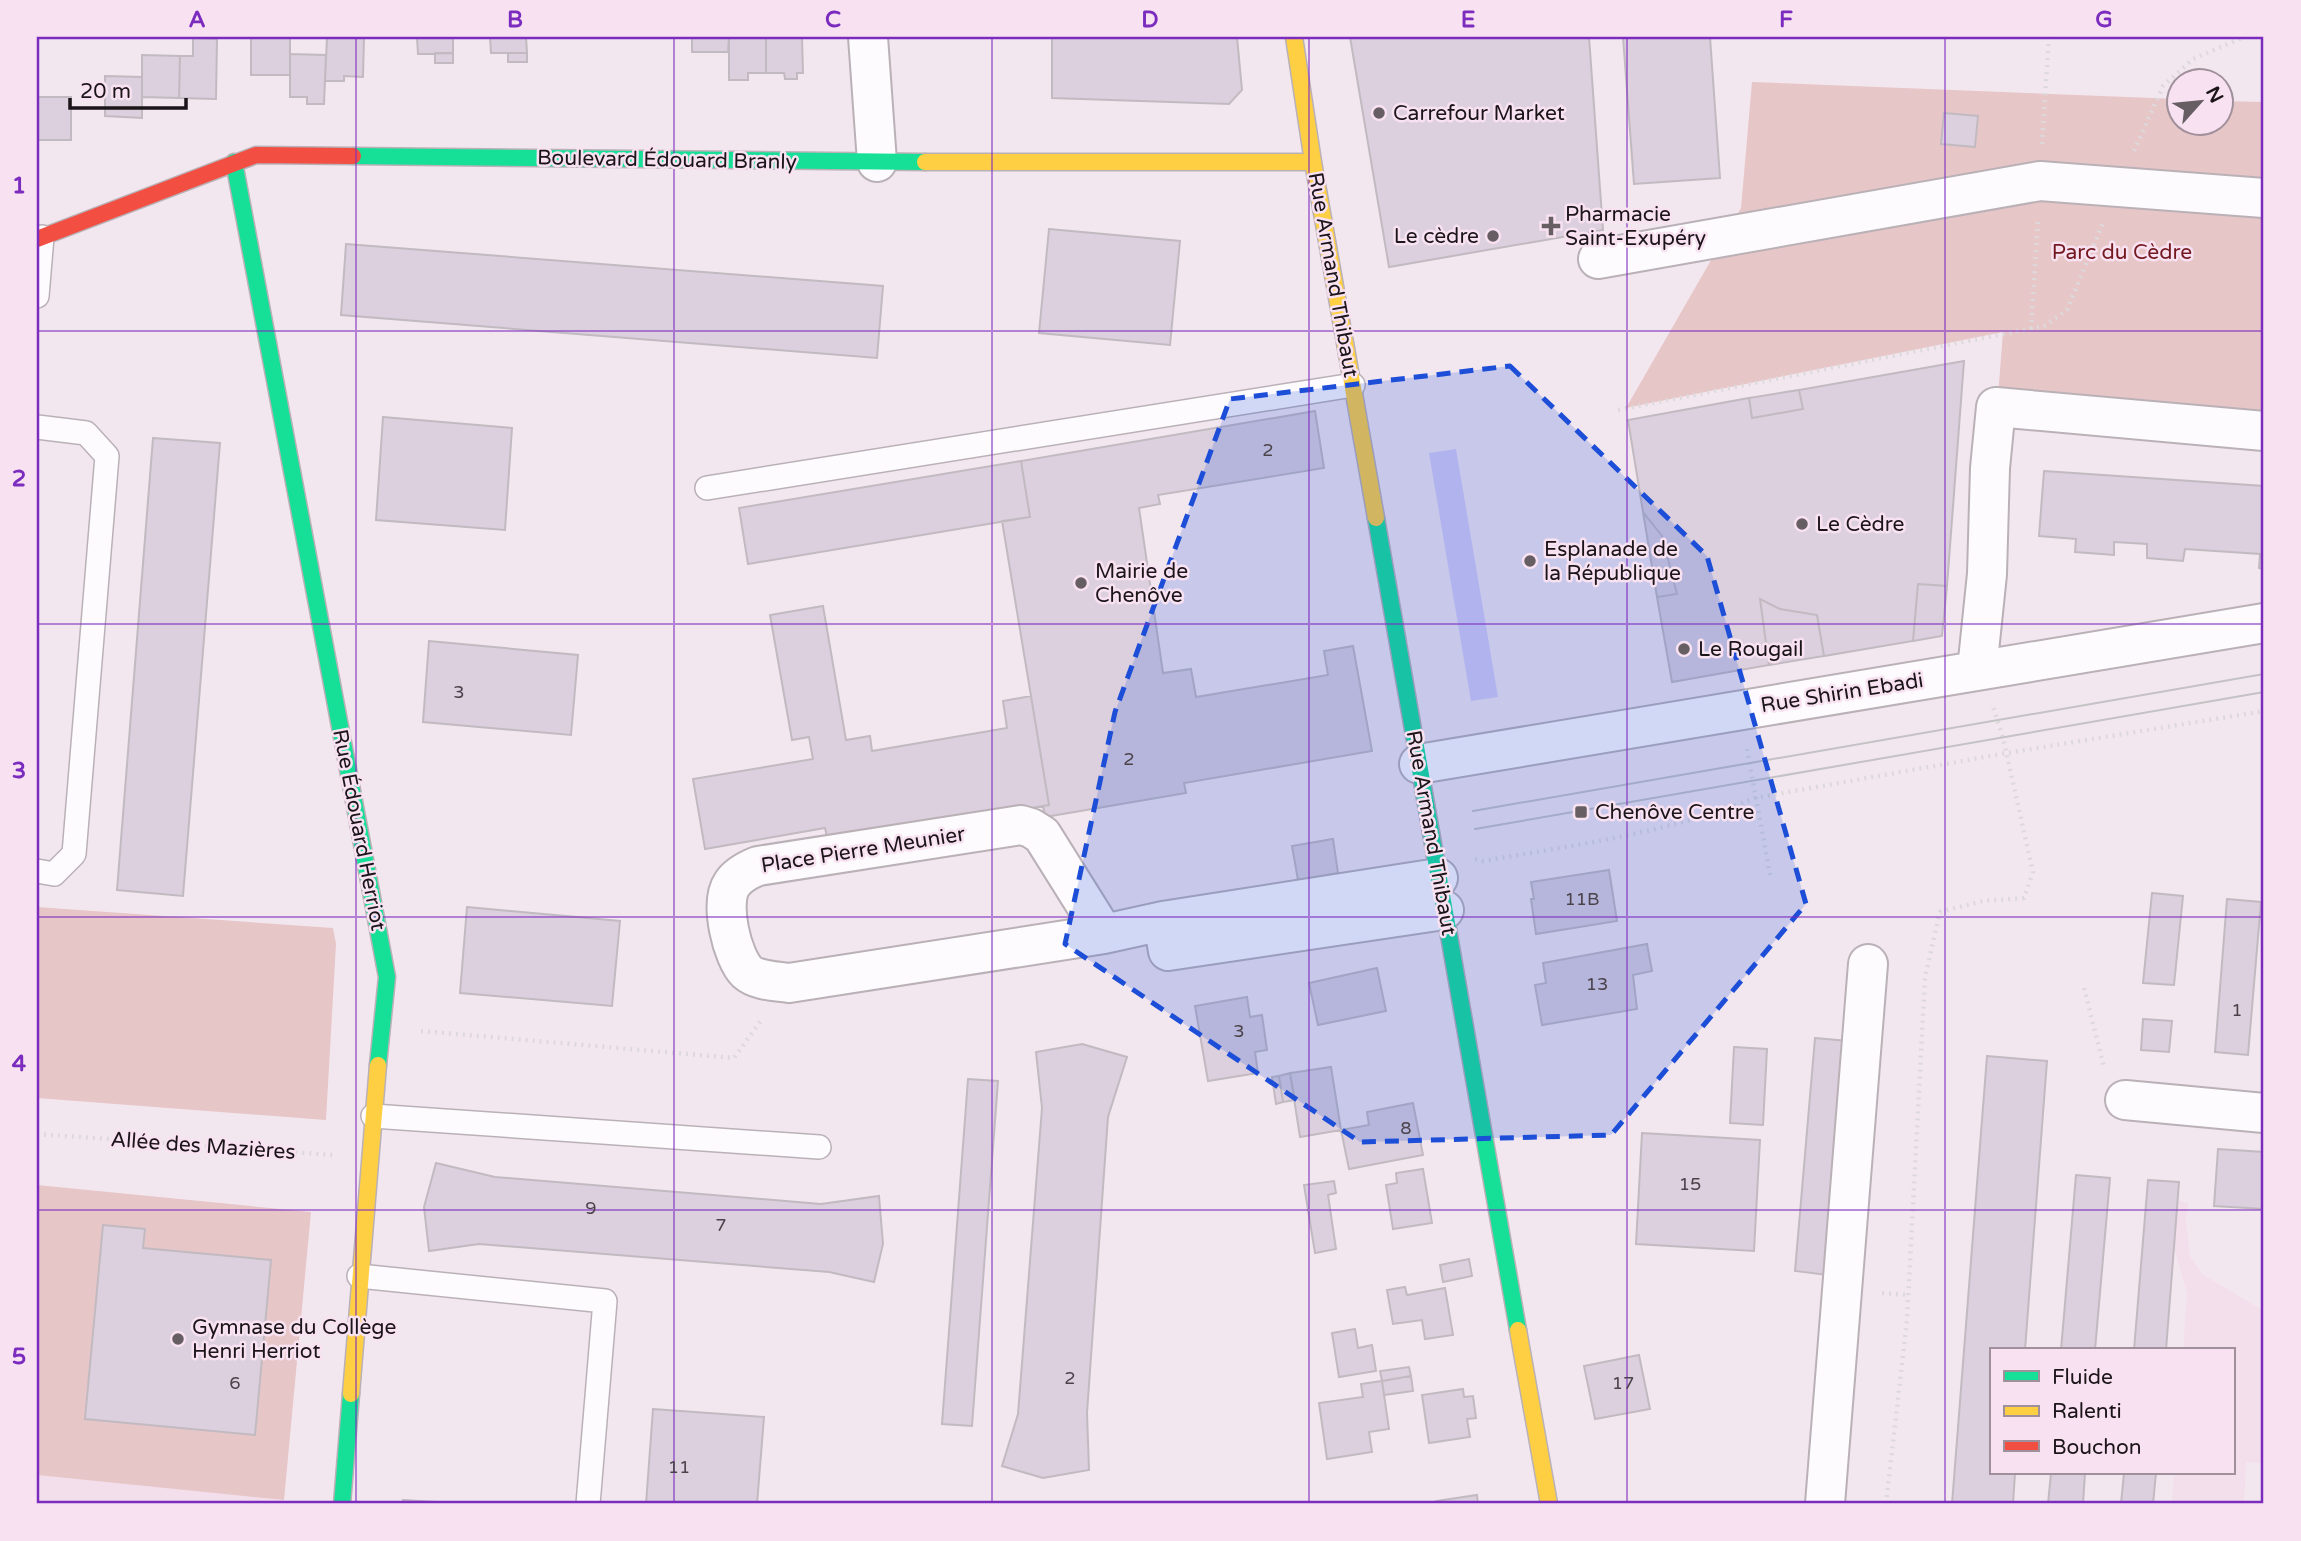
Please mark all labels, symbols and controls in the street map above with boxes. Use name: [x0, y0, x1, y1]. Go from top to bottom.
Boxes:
text: A: [188, 6, 206, 34]
text: B: [507, 6, 523, 34]
text: C: [825, 6, 841, 34]
text: D: [1141, 6, 1159, 34]
text: E: [1461, 6, 1475, 34]
text: F: [1779, 6, 1793, 34]
text: G: [2095, 6, 2113, 34]
scale bar: [70, 66, 186, 110]
north arrow: [2164, 66, 2234, 136]
text: 20 m: [80, 79, 131, 104]
text: N: [2201, 83, 2228, 107]
place label: Carrefour Market: [1393, 101, 1565, 126]
marker: Carrefour Market: [1371, 105, 1387, 121]
street label: Boulevard Édouard Branly: [537, 145, 797, 175]
street label: Rue Armand Thibaut: [1303, 171, 1363, 379]
text: 1: [12, 172, 26, 200]
place label: Pharmacie Saint-Exupéry: [1565, 202, 1706, 251]
marker: Pharmacie Saint-Exupéry: [1543, 218, 1559, 234]
place label: Le cèdre: [1394, 224, 1479, 249]
marker: Le cèdre: [1485, 228, 1501, 244]
park label: Parc du Cèdre: [2052, 240, 2192, 265]
house number: 2: [1262, 439, 1274, 461]
text: 2: [12, 465, 26, 493]
place label: Le Cèdre: [1816, 512, 1905, 537]
marker: Le Cèdre: [1794, 516, 1810, 532]
place label: Esplanade de la République: [1544, 537, 1681, 586]
marker: Esplanade de la République: [1522, 553, 1538, 569]
place label: Mairie de Chenôve: [1095, 559, 1188, 608]
marker: Mairie de Chenôve: [1073, 575, 1089, 591]
place label: Le Rougail: [1698, 637, 1803, 662]
marker: Le Rougail: [1676, 641, 1692, 657]
street label: Rue Shirin Ebadi: [1759, 668, 1925, 718]
house number: 3: [453, 681, 465, 703]
street label: Rue Édouard Herriot: [327, 727, 391, 933]
street label: Rue Armand Thibaut: [1401, 729, 1461, 937]
house number: 2: [1123, 748, 1135, 770]
text: 3: [12, 757, 26, 785]
place label: Chenôve Centre: [1595, 800, 1754, 825]
marker: Chenôve Centre: [1573, 804, 1589, 820]
street label: Place Pierre Meunier: [759, 822, 967, 878]
house number: 11B: [1564, 888, 1600, 910]
house number: 13: [1586, 973, 1608, 995]
house number: 1: [2231, 999, 2243, 1021]
house number: 3: [1233, 1020, 1245, 1042]
text: 4: [12, 1050, 27, 1078]
house number: 8: [1400, 1117, 1412, 1139]
street label: Allée des Mazières: [110, 1127, 296, 1165]
house number: 15: [1679, 1173, 1701, 1195]
house number: 9: [585, 1197, 597, 1219]
house number: 7: [715, 1214, 727, 1236]
place label: Gymnase du Collège Henri Herriot: [192, 1315, 397, 1364]
marker: Gymnase du Collège Henri Herriot: [170, 1331, 186, 1347]
text: 5: [12, 1343, 26, 1371]
legend: [1990, 1348, 2234, 1474]
text: Fluide: [2052, 1365, 2113, 1390]
house number: 2: [1064, 1367, 1076, 1389]
house number: 6: [229, 1372, 241, 1394]
house number: 17: [1612, 1372, 1634, 1394]
text: Ralenti: [2052, 1399, 2122, 1424]
text: Bouchon: [2052, 1435, 2142, 1460]
house number: 11: [668, 1456, 690, 1478]

